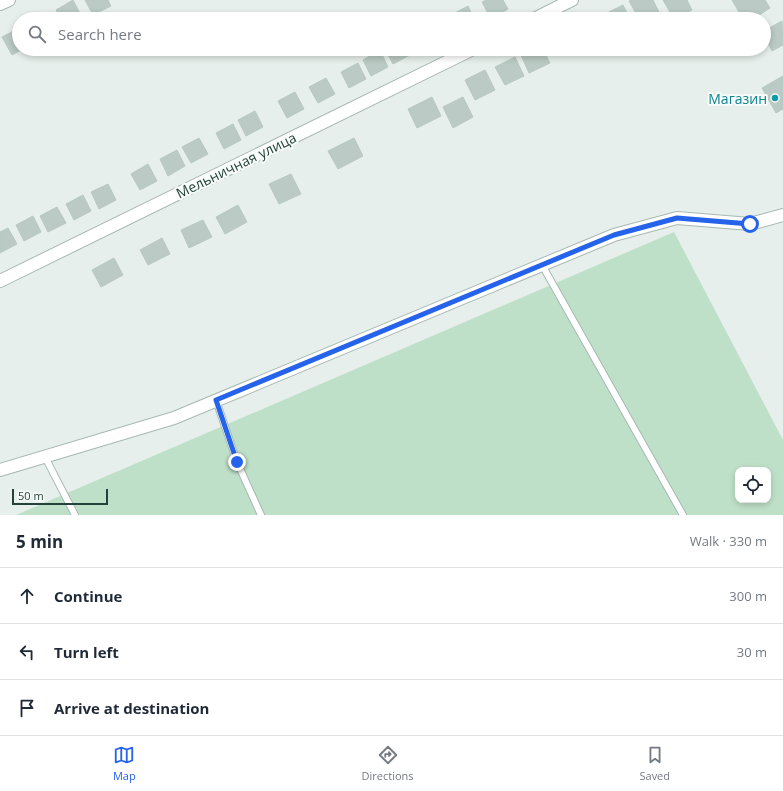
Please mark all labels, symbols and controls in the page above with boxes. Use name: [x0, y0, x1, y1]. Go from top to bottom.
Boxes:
search box: [12, 12, 771, 56]
icon: search: [26, 23, 48, 45]
text: Search here: [58, 24, 142, 44]
place label: Магазин: [708, 89, 767, 108]
marker: Магазин: [770, 93, 780, 103]
street label: Мельничная улица: [173, 128, 299, 202]
route start: [741, 215, 759, 233]
route end: [228, 453, 246, 471]
map controls: [735, 467, 771, 503]
button: locate: [735, 467, 771, 503]
scale bar: [12, 487, 108, 506]
text: 50 m: [18, 488, 44, 503]
text: 5 min: [16, 530, 63, 553]
text: Walk · 330 m: [690, 532, 767, 550]
icon: ahead: [16, 585, 38, 607]
text: Continue: [54, 586, 122, 606]
text: 300 m: [729, 587, 767, 605]
icon: left: [16, 641, 38, 663]
text: Turn left: [54, 642, 119, 662]
text: 30 m: [737, 643, 767, 661]
icon: arrive: [16, 697, 38, 719]
text: Arrive at destination: [54, 698, 209, 718]
tab: Map: [113, 744, 136, 783]
tab: Directions: [362, 744, 414, 783]
tab: Saved: [639, 744, 670, 783]

